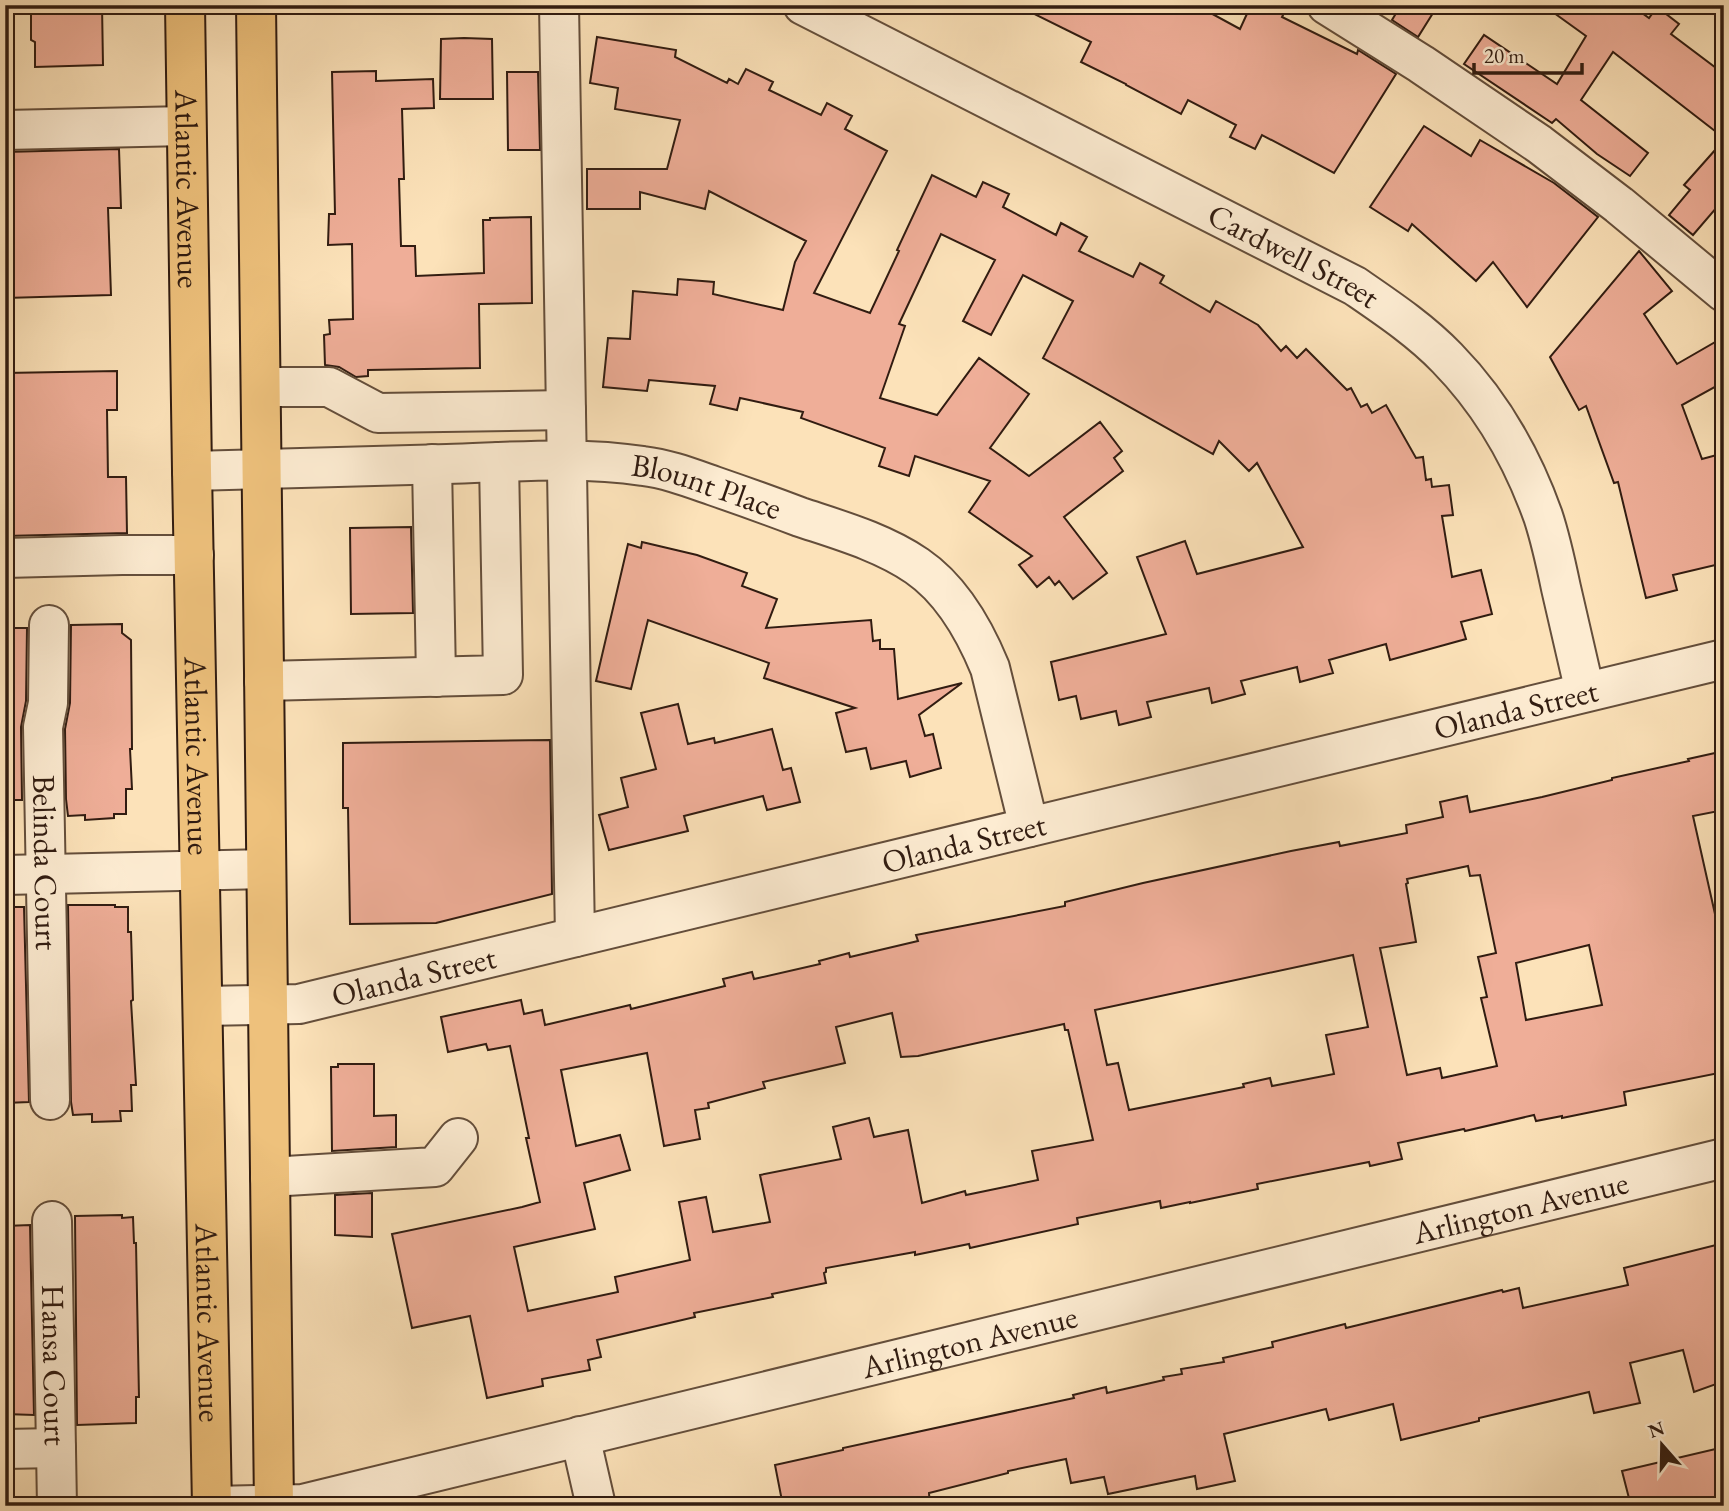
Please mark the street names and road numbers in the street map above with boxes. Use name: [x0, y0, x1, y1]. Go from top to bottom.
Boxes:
street label: Atlantic Avenue: [165, 88, 210, 289]
street label: Cardwell Street: [1201, 194, 1388, 318]
street label: Blount Place: [629, 444, 787, 529]
street label: Atlantic Avenue: [175, 655, 220, 856]
street label: Olanda Street: [1429, 669, 1602, 750]
street label: Belinda Court: [23, 774, 68, 950]
street label: Olanda Street: [877, 803, 1050, 883]
street label: Olanda Street: [327, 936, 500, 1016]
street label: Arlington Avenue: [1407, 1161, 1632, 1254]
street label: Atlantic Avenue: [186, 1222, 231, 1423]
street label: Hansa Court: [32, 1284, 77, 1446]
street label: Arlington Avenue: [857, 1295, 1082, 1388]

